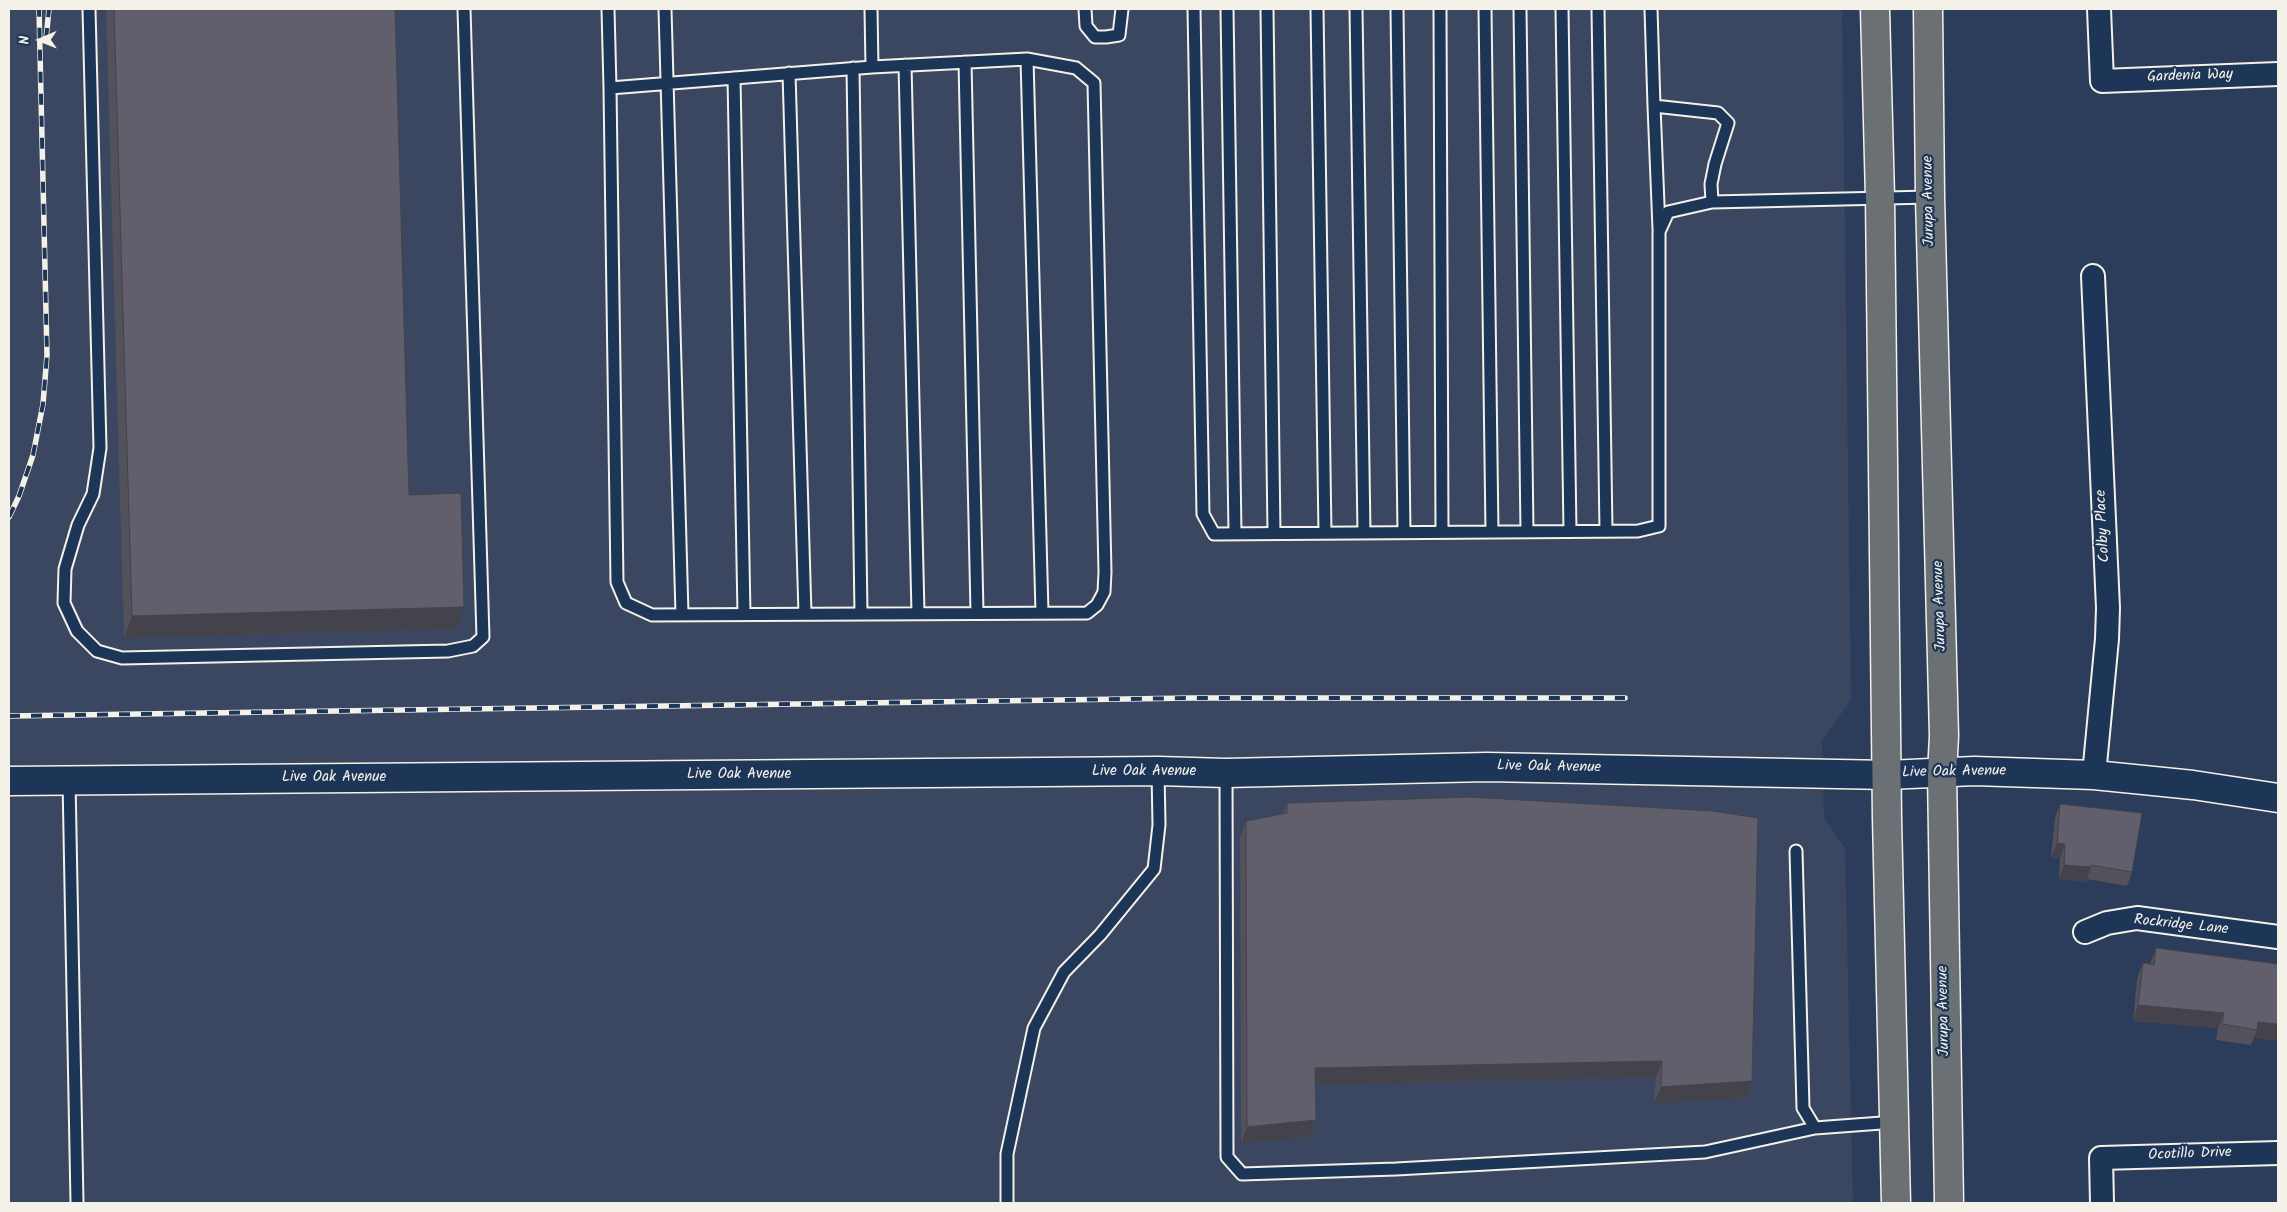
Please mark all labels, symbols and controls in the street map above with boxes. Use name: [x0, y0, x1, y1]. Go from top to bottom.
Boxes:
north arrow: [15, 15, 65, 65]
text: N: [14, 36, 36, 45]
street label: Gardenia Way: [2147, 67, 2233, 87]
street label: Jurupa Avenue: [1920, 155, 1940, 247]
street label: Colby Place: [2093, 489, 2115, 563]
street label: Jurupa Avenue: [1930, 560, 1952, 652]
street label: Live Oak Avenue: [1497, 758, 1601, 778]
street label: Live Oak Avenue: [1092, 763, 1196, 781]
street label: Live Oak Avenue: [1902, 763, 2006, 783]
street label: Live Oak Avenue: [687, 766, 791, 784]
street label: Live Oak Avenue: [282, 769, 386, 787]
street label: Rockridge Lane: [2133, 912, 2229, 940]
street label: Jurupa Avenue: [1935, 965, 1955, 1057]
street label: Ocotillo Drive: [2148, 1145, 2232, 1165]

